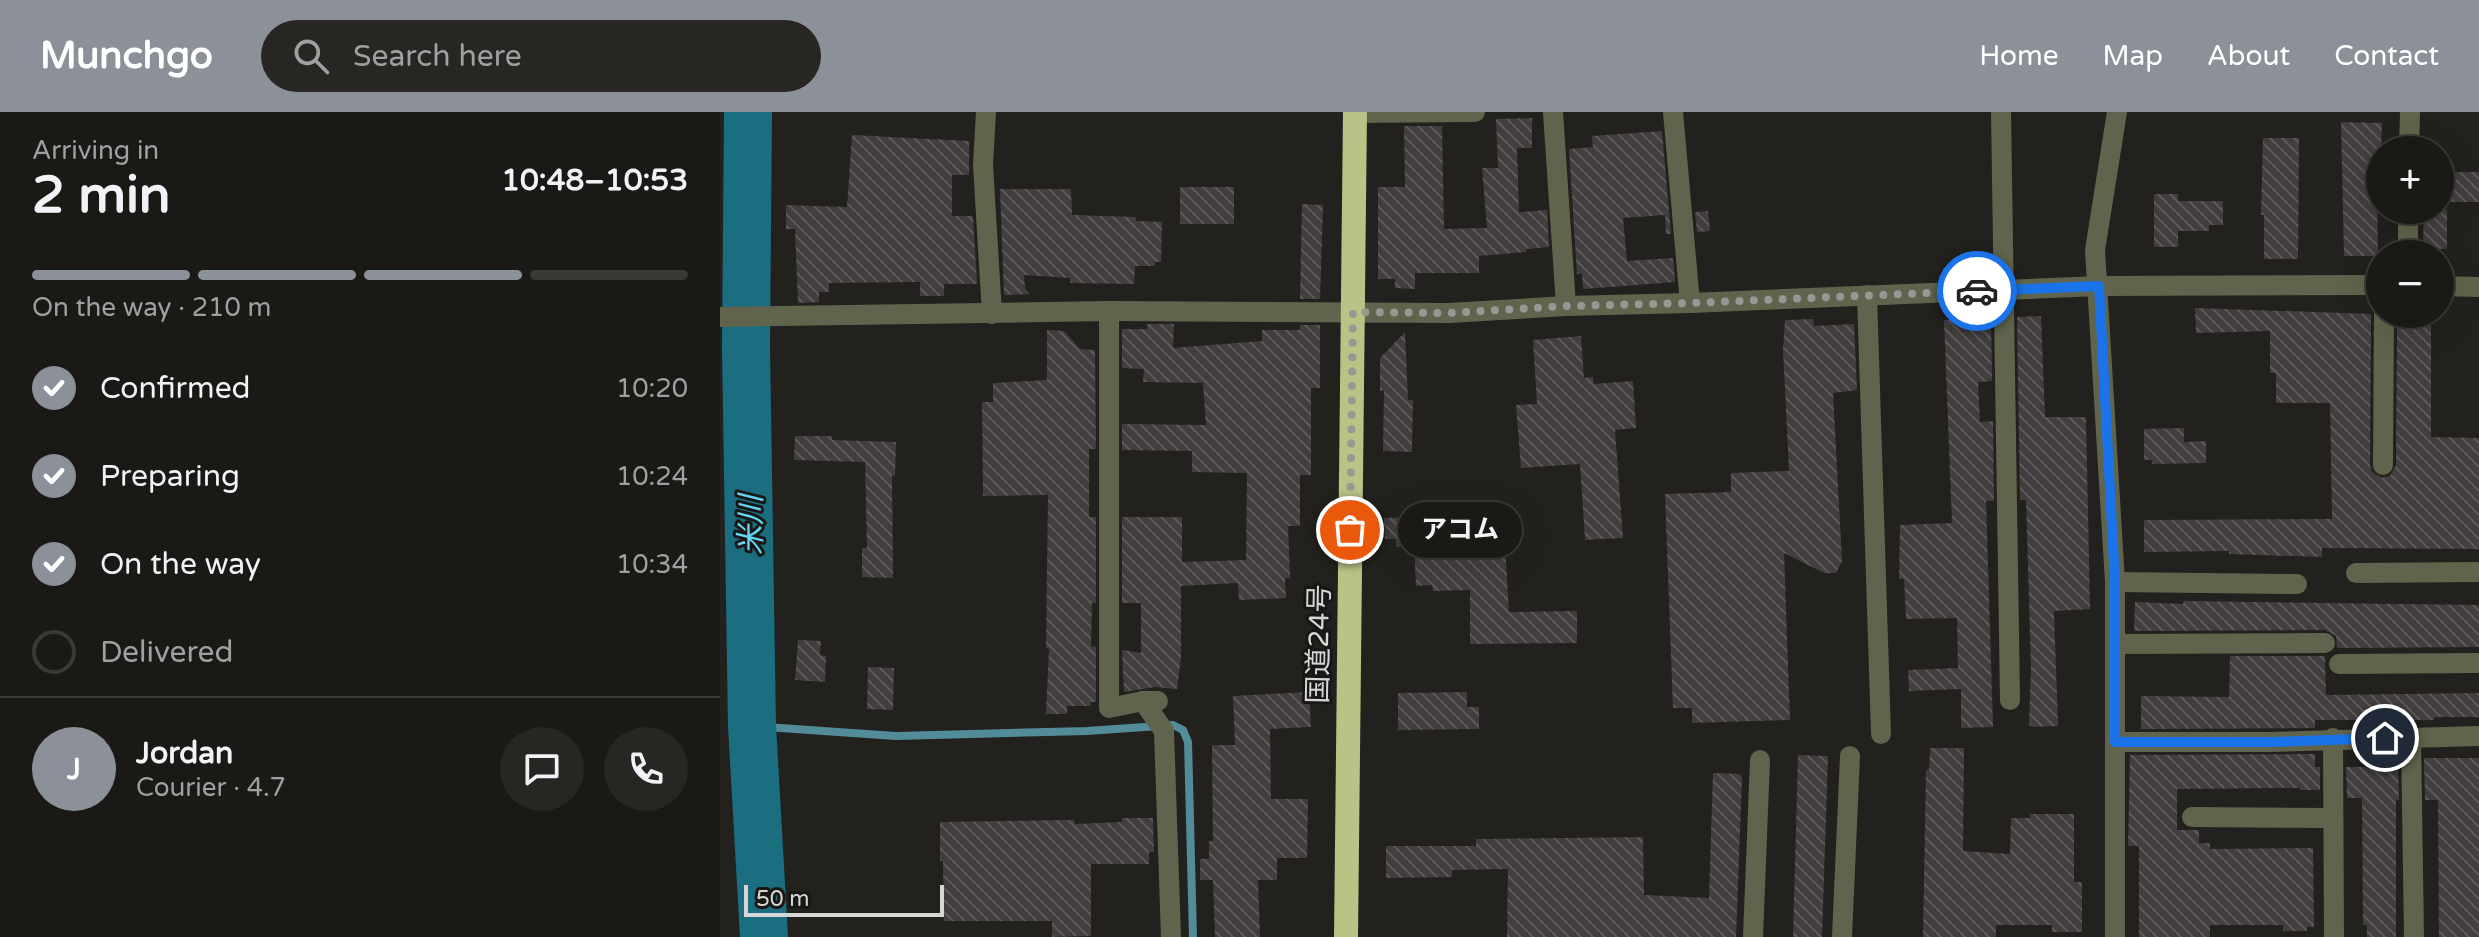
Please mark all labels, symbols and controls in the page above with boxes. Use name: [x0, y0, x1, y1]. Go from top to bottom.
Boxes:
search box: [261, 20, 821, 92]
text: Munchgo: [40, 33, 213, 79]
icon: search: [289, 34, 333, 78]
text: Search here: [353, 38, 522, 75]
text: Home: [1979, 39, 2059, 73]
text: Map: [2103, 39, 2163, 73]
text: About: [2207, 39, 2290, 73]
text: Contact: [2334, 39, 2439, 73]
text: Arriving in: [32, 135, 159, 166]
map controls: [2366, 136, 2454, 328]
button: +: [2366, 136, 2454, 224]
text: 10:48–10:53: [501, 162, 688, 199]
text: 2 min: [32, 164, 171, 227]
button: −: [2366, 240, 2454, 328]
courier: [1937, 251, 2017, 331]
icon: car: [1955, 269, 1999, 313]
text: On the way · 210 m: [32, 292, 271, 323]
icon: check: [32, 366, 76, 410]
text: Confirmed: [100, 370, 251, 407]
text: 10:20: [616, 373, 688, 404]
icon: check: [32, 454, 76, 498]
text: Preparing: [100, 458, 240, 495]
text: 10:24: [616, 461, 688, 492]
water label: 米川: [733, 492, 770, 555]
pin: [1316, 496, 1384, 564]
callout: アコム: [1398, 502, 1522, 558]
icon: bag: [1328, 508, 1372, 552]
text: アコム: [1421, 514, 1499, 545]
icon: check: [32, 542, 76, 586]
text: On the way: [100, 546, 261, 583]
text: 10:34: [616, 549, 688, 580]
street label: 国道24号: [1301, 584, 1337, 704]
text: Delivered: [100, 634, 234, 671]
pin: [2351, 704, 2419, 772]
icon: home: [2363, 716, 2407, 760]
button: chat: [500, 727, 584, 811]
button: phone: [604, 727, 688, 811]
text: Jordan: [136, 735, 233, 772]
text: J: [67, 751, 81, 788]
text: Courier · 4.7: [136, 772, 286, 803]
scale bar: [744, 881, 944, 917]
text: 50 m: [756, 886, 810, 912]

